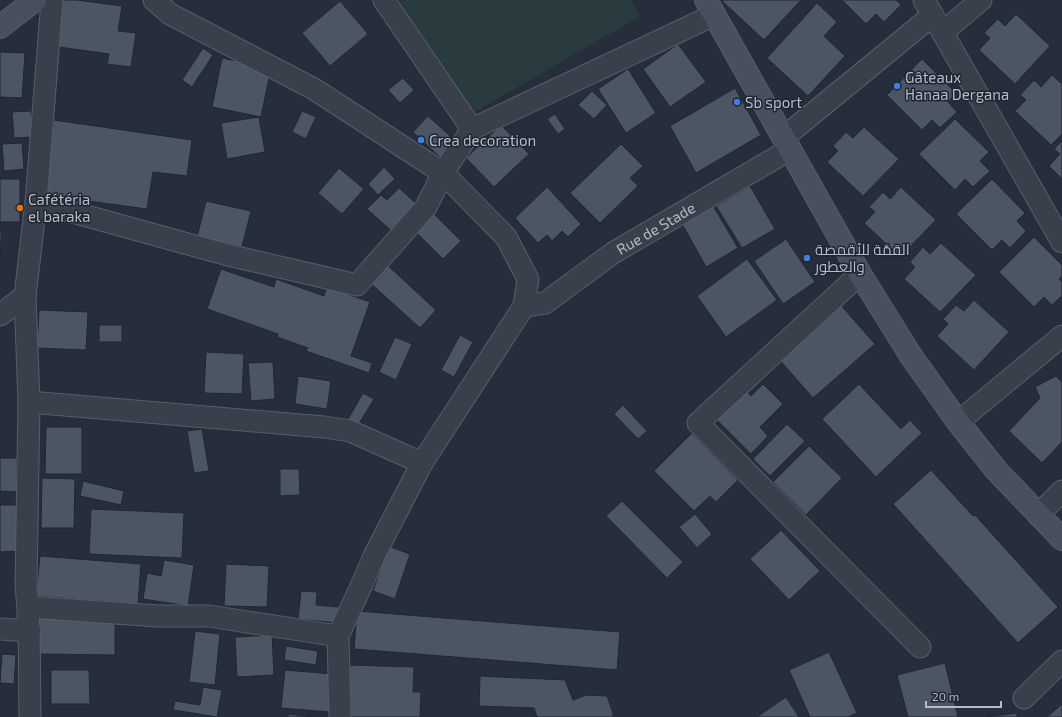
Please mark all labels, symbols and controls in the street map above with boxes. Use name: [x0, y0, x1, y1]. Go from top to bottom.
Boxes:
place label: Gâteaux Hanaa Dergana: [905, 68, 1009, 103]
marker: Gâteaux Hanaa Dergana: [892, 81, 902, 91]
place label: Sb sport: [745, 93, 802, 111]
marker: Sb sport: [732, 97, 742, 107]
place label: Crea decoration: [429, 131, 536, 149]
marker: Crea decoration: [416, 135, 426, 145]
place label: Cafétéria el baraka: [28, 190, 90, 225]
street label: Rue de Stade: [613, 198, 698, 258]
marker: Cafétéria el baraka: [15, 203, 25, 213]
place label: القمّة للأقمصة والعطور: [814, 240, 910, 276]
marker: القمّة للأقمصة والعطور: [802, 253, 812, 263]
scale bar: [926, 683, 1001, 709]
text: 20 m: [932, 689, 959, 703]

